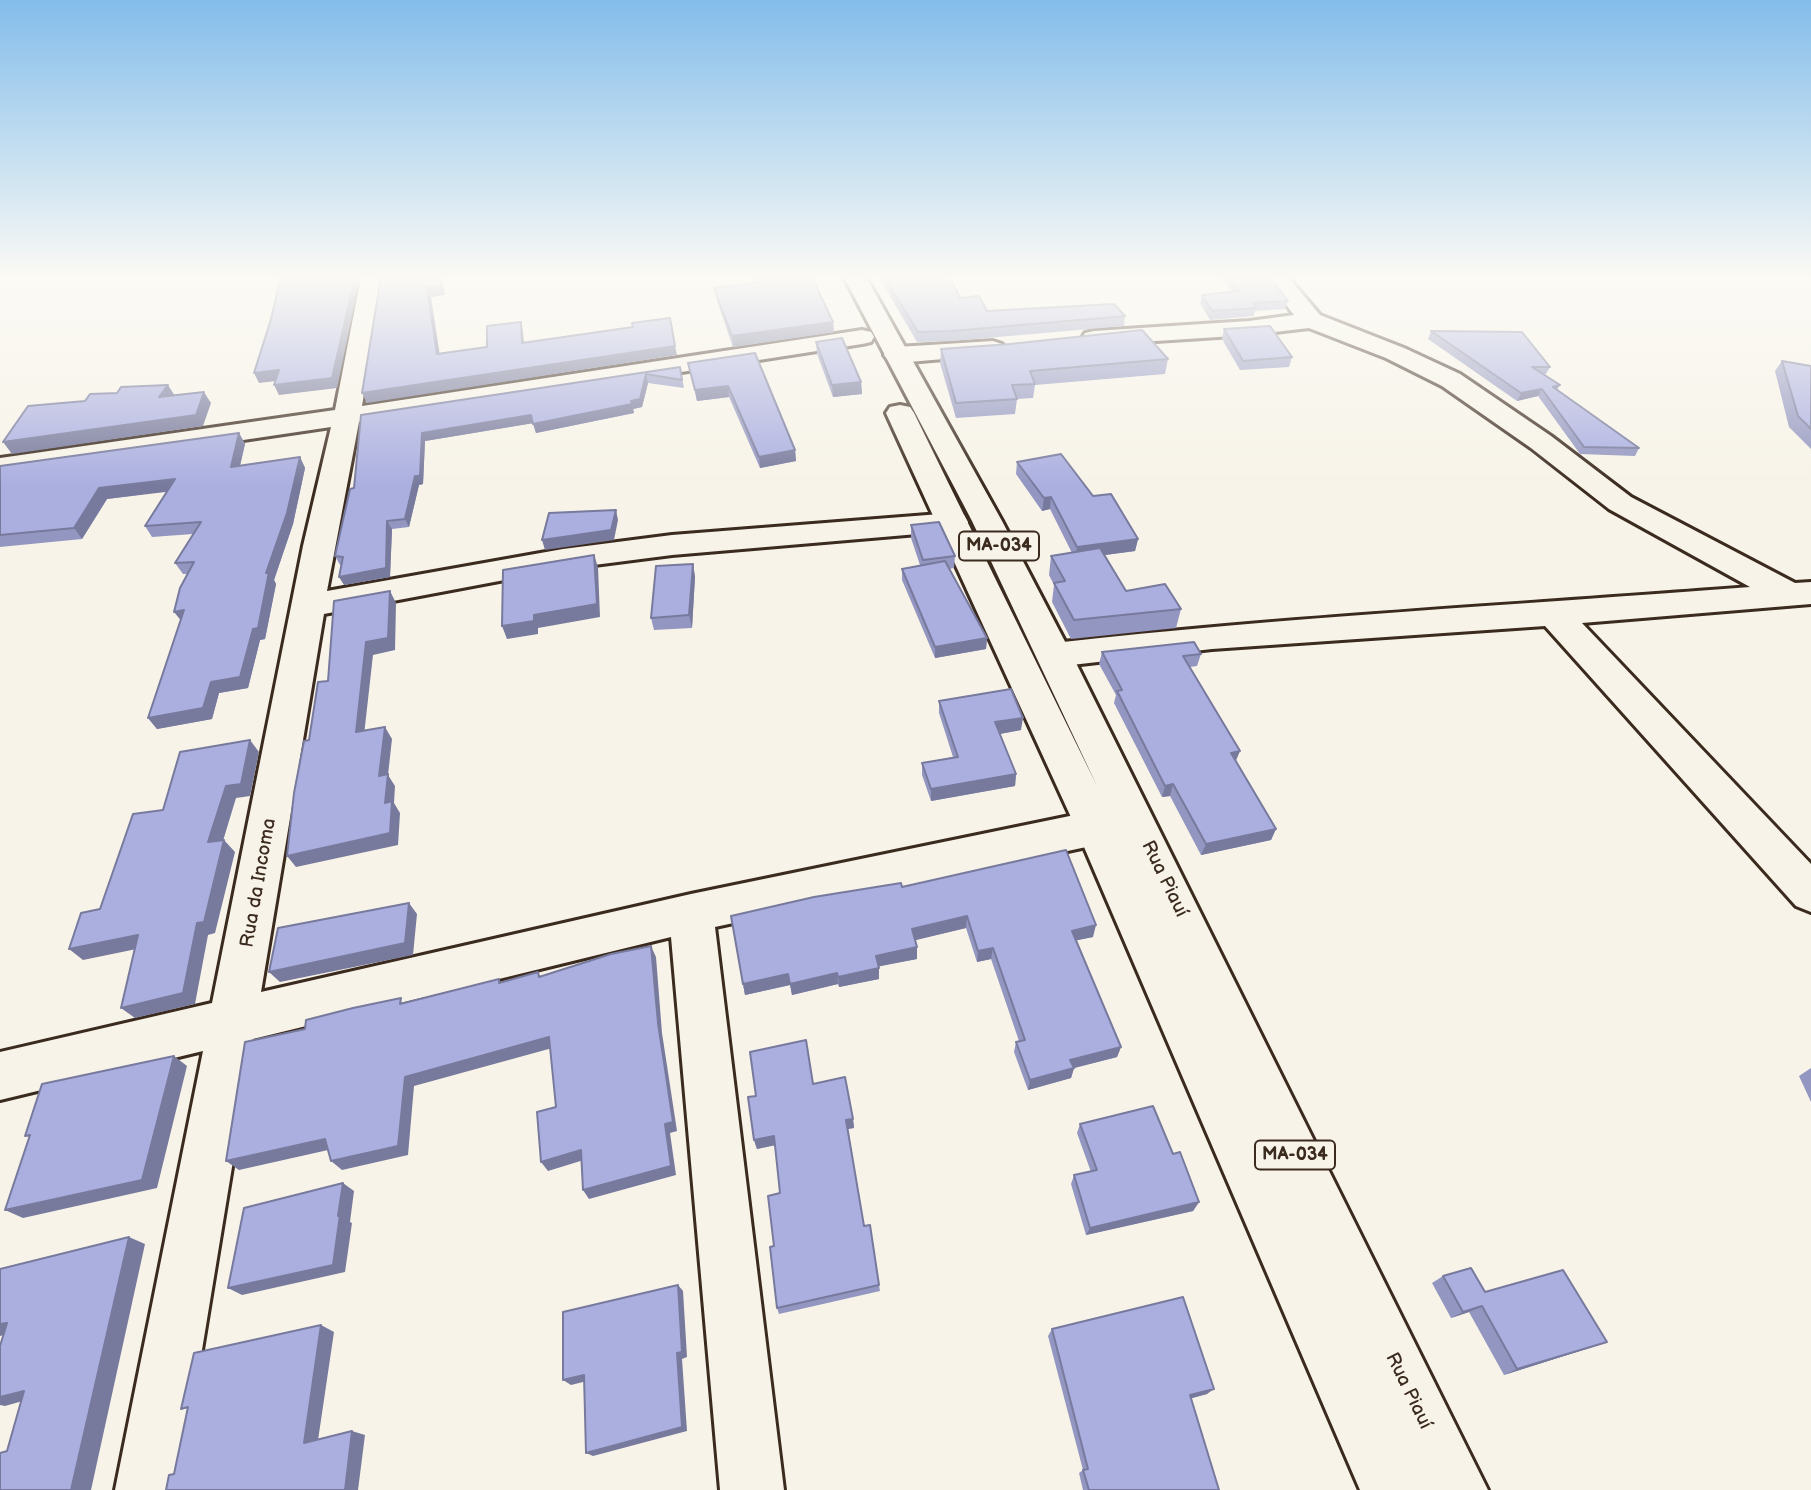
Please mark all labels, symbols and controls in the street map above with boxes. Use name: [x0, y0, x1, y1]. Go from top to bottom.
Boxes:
road number: MA-034: [959, 532, 1039, 560]
street label: Rua da Incoma: [236, 817, 282, 949]
street label: Rua Piauí: [1136, 837, 1192, 921]
road number: MA-034: [1255, 1140, 1335, 1170]
street label: Rua Piauí: [1380, 1349, 1436, 1433]

